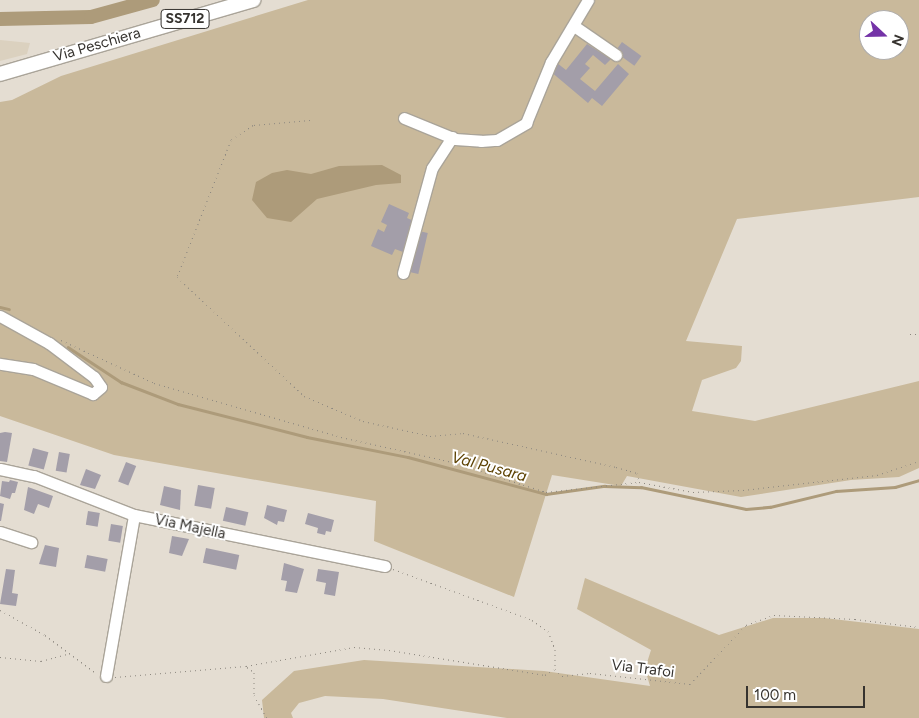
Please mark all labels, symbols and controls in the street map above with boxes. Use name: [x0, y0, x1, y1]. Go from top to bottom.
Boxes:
road number: SS712: [160, 8, 210, 30]
north arrow: [859, 10, 909, 60]
street label: Via Peschiera: [51, 24, 143, 66]
text: N: [888, 32, 907, 48]
water label: Val Pusara: [449, 448, 529, 486]
street label: Via Majella: [153, 511, 227, 543]
street label: Via Trafoi: [611, 656, 675, 682]
scale bar: [749, 676, 868, 708]
text: 100 m: [754, 686, 796, 704]

